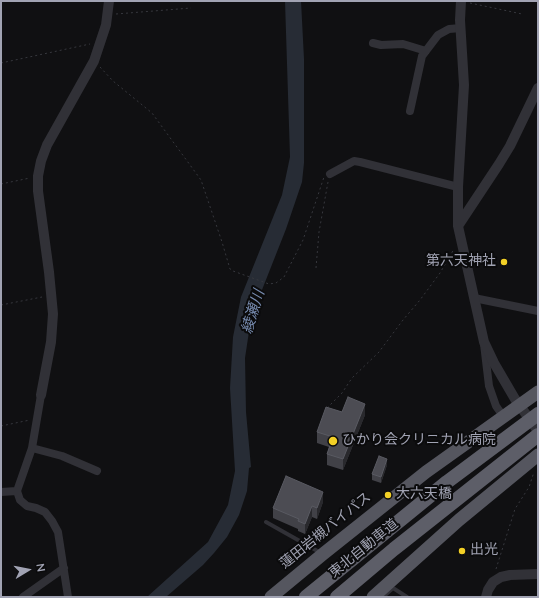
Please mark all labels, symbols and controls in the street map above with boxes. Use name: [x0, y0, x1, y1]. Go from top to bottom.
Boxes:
place label: 第六天神社: [426, 254, 496, 270]
marker: 第六天神社: [499, 257, 509, 267]
water label: 綾瀬川: [239, 288, 269, 336]
place label: ひかり会クリニカル病院: [342, 433, 496, 449]
marker: ひかり会クリニカル病院: [327, 435, 339, 447]
place label: 大六天橋: [396, 487, 452, 503]
street label: 蓮田岩槻バイパス: [277, 489, 375, 573]
marker: 大六天橋: [383, 490, 393, 500]
street label: 東北自動車道: [326, 516, 402, 582]
place label: 出光: [470, 543, 498, 559]
marker: 出光: [457, 546, 467, 556]
north arrow: [8, 550, 48, 590]
text: N: [32, 562, 48, 573]

